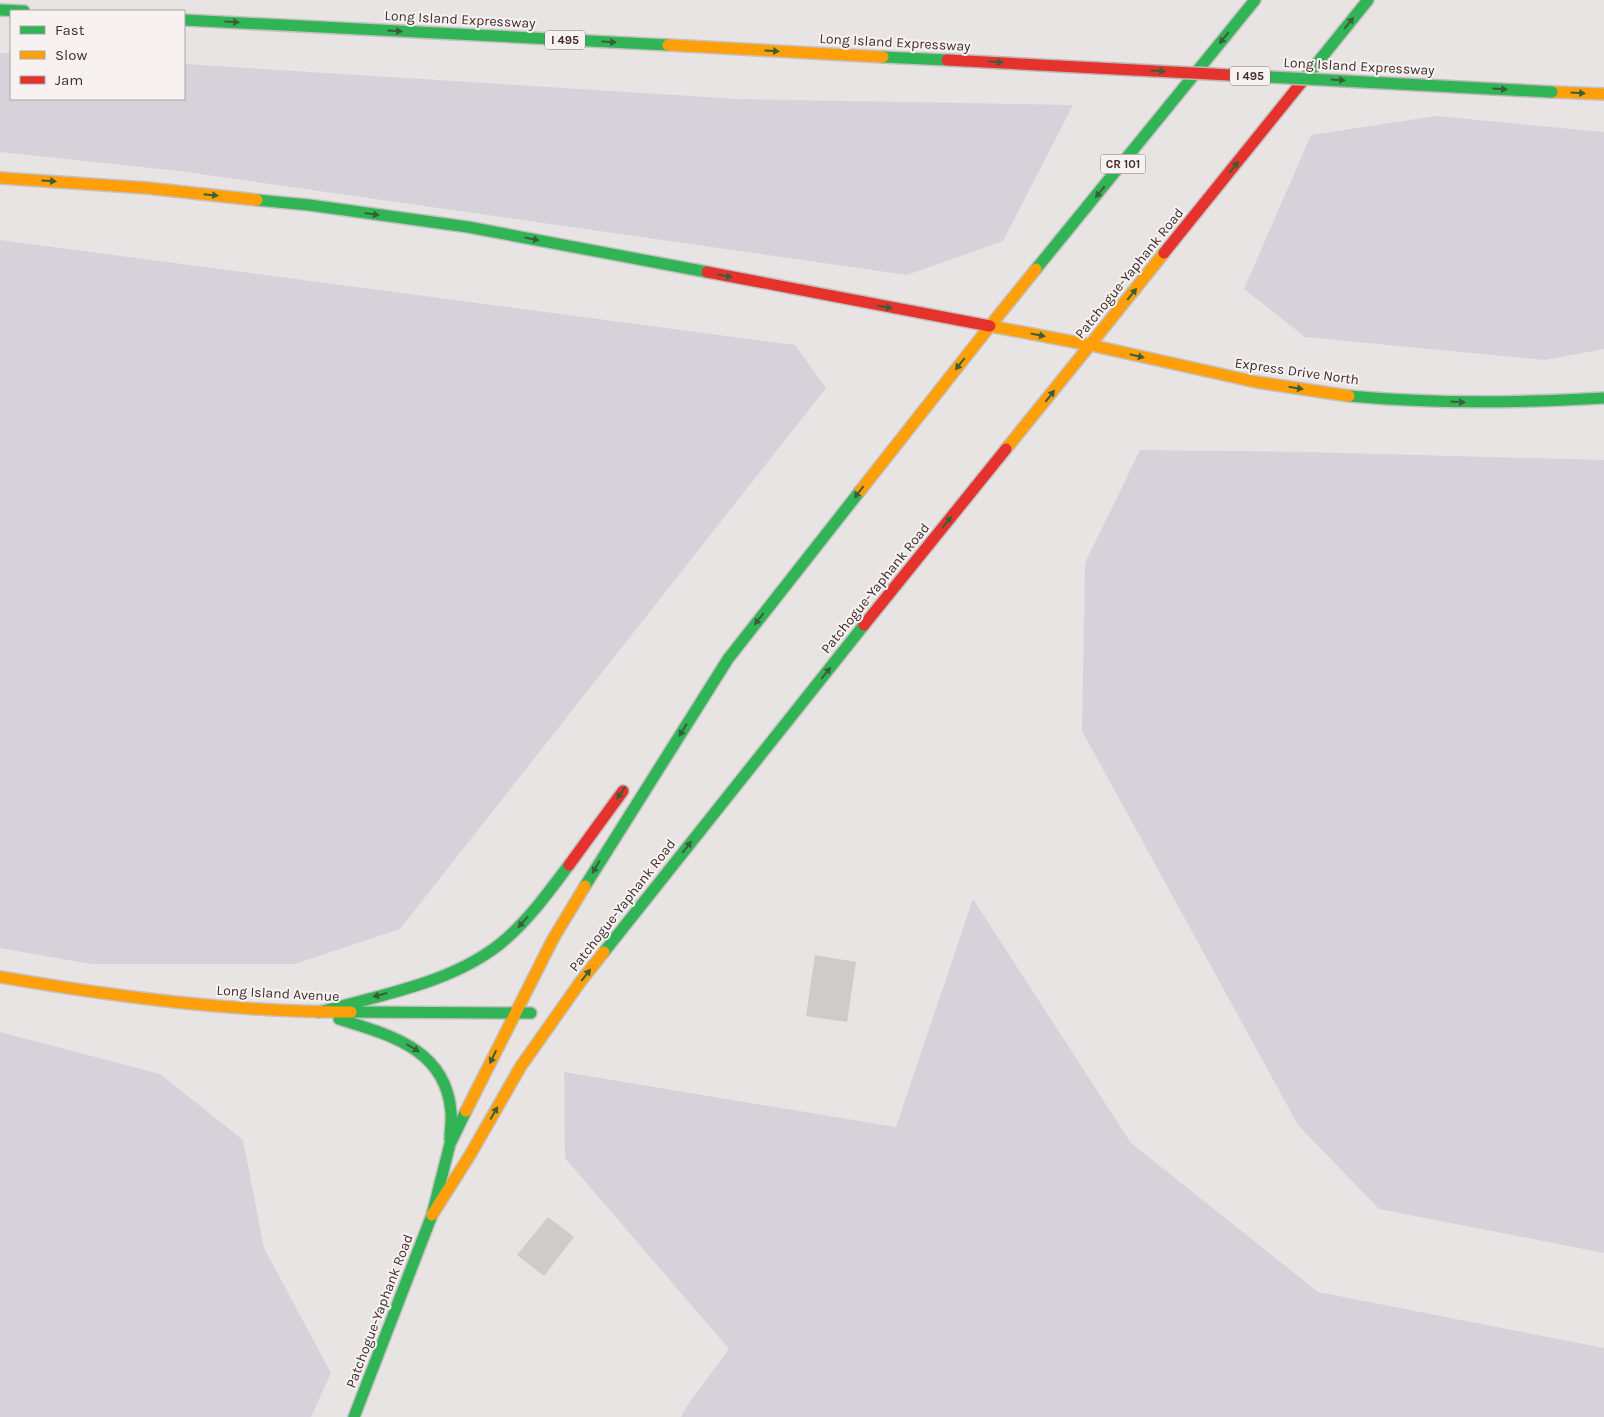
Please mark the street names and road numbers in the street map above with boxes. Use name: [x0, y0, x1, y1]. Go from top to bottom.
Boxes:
street label: Long Island Expressway: [384, 7, 536, 32]
road number: I 495: [545, 30, 585, 50]
street label: Long Island Expressway: [819, 30, 971, 55]
street label: Long Island Expressway: [1283, 54, 1435, 79]
road number: I 495: [1230, 66, 1270, 85]
road number: CR 101: [1100, 154, 1146, 173]
street label: Patchogue-Yaphank Road: [1071, 205, 1187, 342]
street label: Express Drive North: [1234, 354, 1360, 389]
street label: Patchogue-Yaphank Road: [817, 520, 933, 657]
street label: Patchogue-Yaphank Road: [565, 836, 679, 975]
street label: Long Island Avenue: [216, 982, 340, 1005]
street label: Patchogue-Yaphank Road: [342, 1232, 417, 1390]

